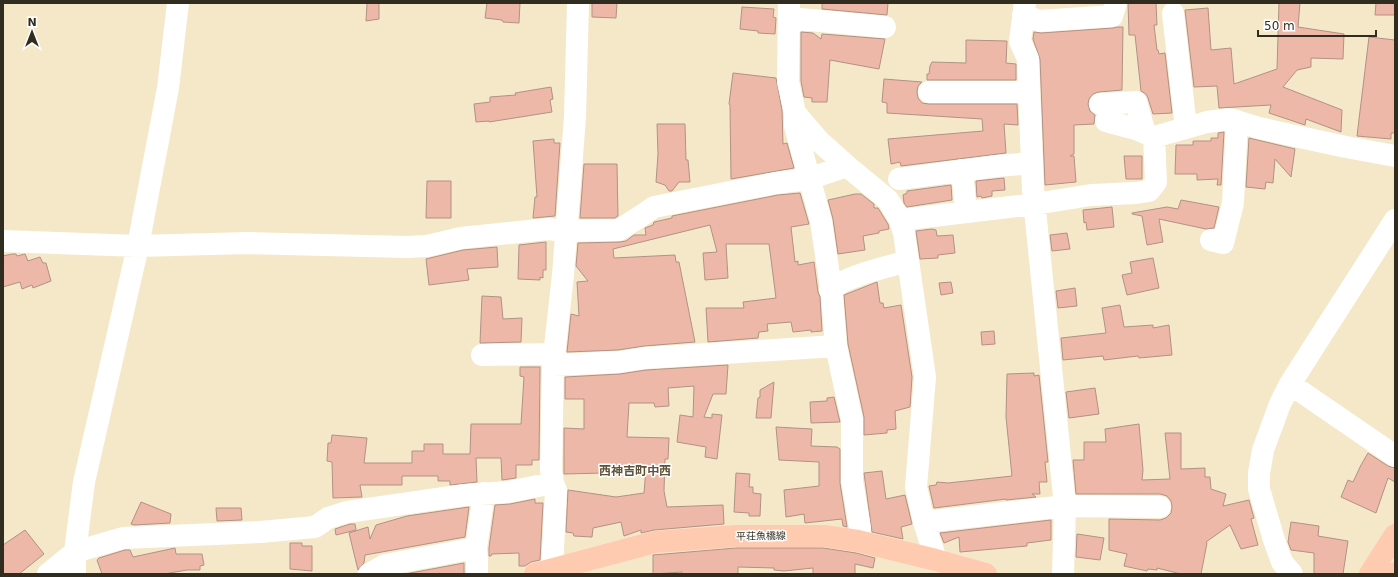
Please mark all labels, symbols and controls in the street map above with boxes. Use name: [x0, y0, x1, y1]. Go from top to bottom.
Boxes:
north arrow: [12, 12, 52, 52]
scale bar: [1258, 12, 1376, 38]
text: N: [27, 16, 37, 29]
text: 50 m: [1264, 19, 1295, 33]
district label: 西神吉町中西: [599, 464, 671, 478]
street label: 平荘魚橋線: [736, 530, 786, 542]

